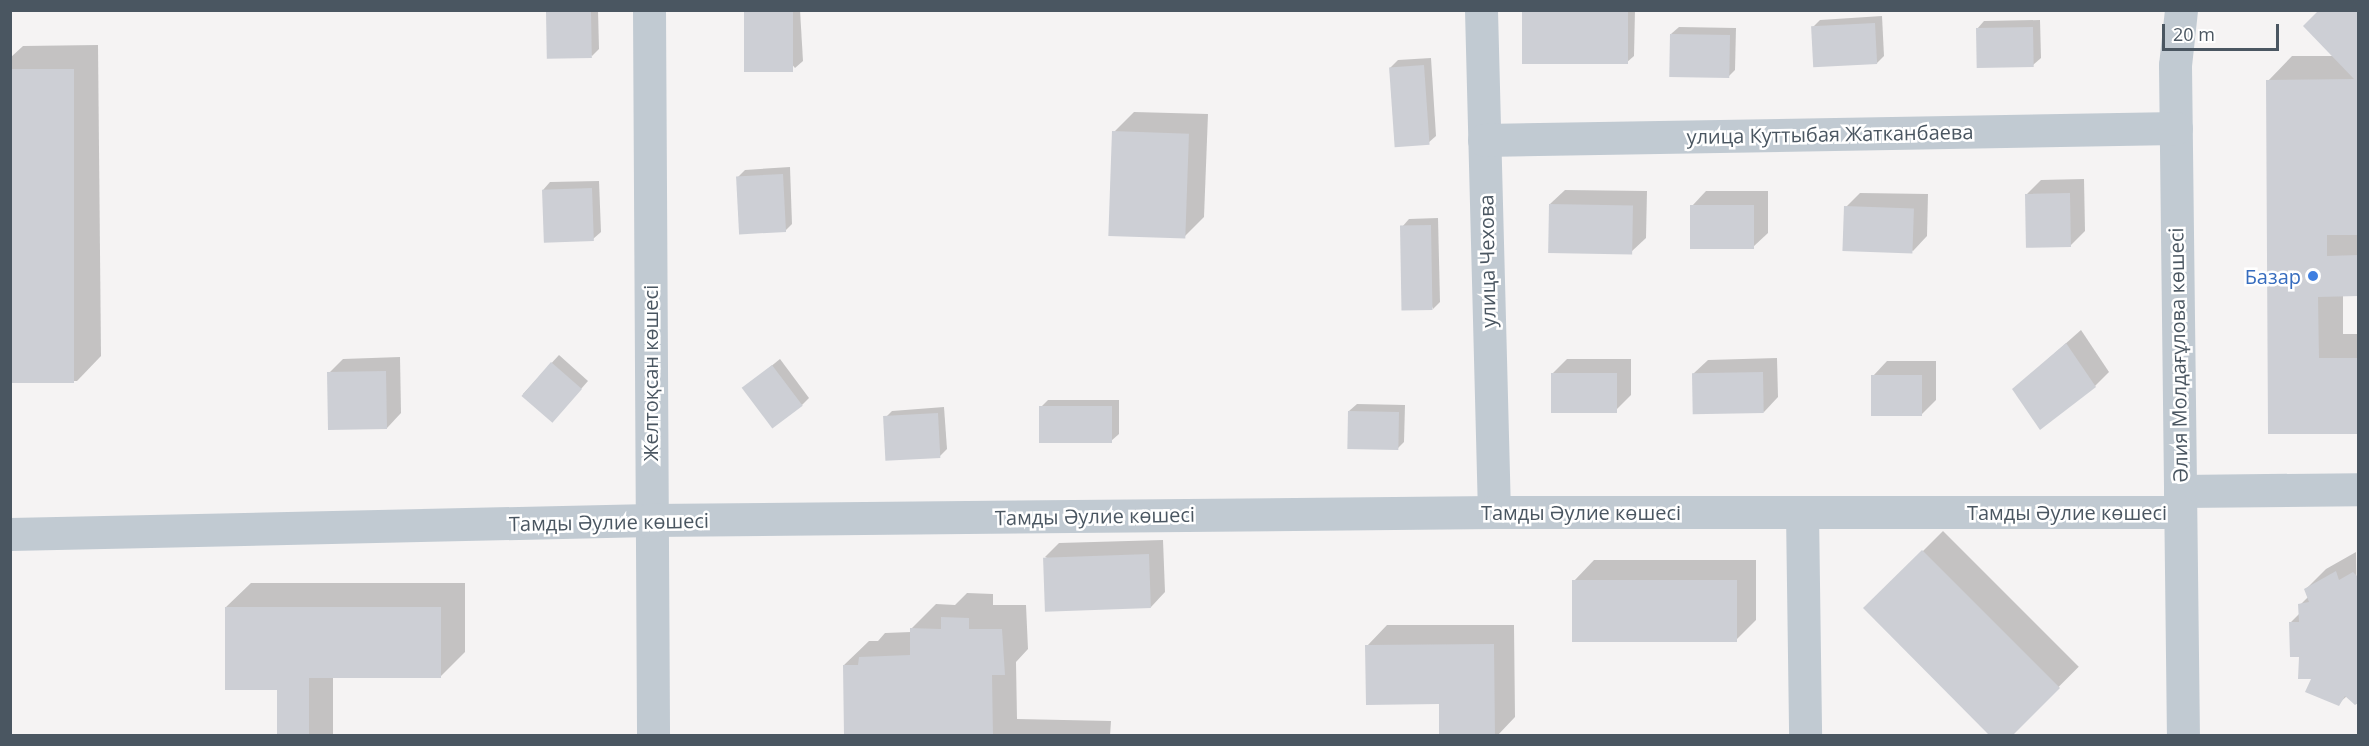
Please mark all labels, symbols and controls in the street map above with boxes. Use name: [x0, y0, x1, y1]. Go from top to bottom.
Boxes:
scale bar: [2165, 12, 2282, 50]
text: 20 m: [2173, 22, 2215, 46]
street label: улица Куттыбая Жатканбаева: [1686, 119, 1974, 149]
street label: улица Чехова: [1474, 194, 1500, 328]
street label: Әлия Молдағұлова көшесі: [2164, 227, 2192, 483]
place label: Базар: [2245, 264, 2301, 288]
marker: Базар: [2306, 269, 2320, 283]
street label: Желтоқсан көшесі: [638, 285, 662, 461]
street label: Тамды Әулие көшесі: [1481, 500, 1681, 524]
street label: Тамды Әулие көшесі: [1967, 500, 2167, 524]
street label: Тамды Әулие көшесі: [995, 502, 1195, 530]
street label: Тамды Әулие көшесі: [509, 508, 709, 536]

